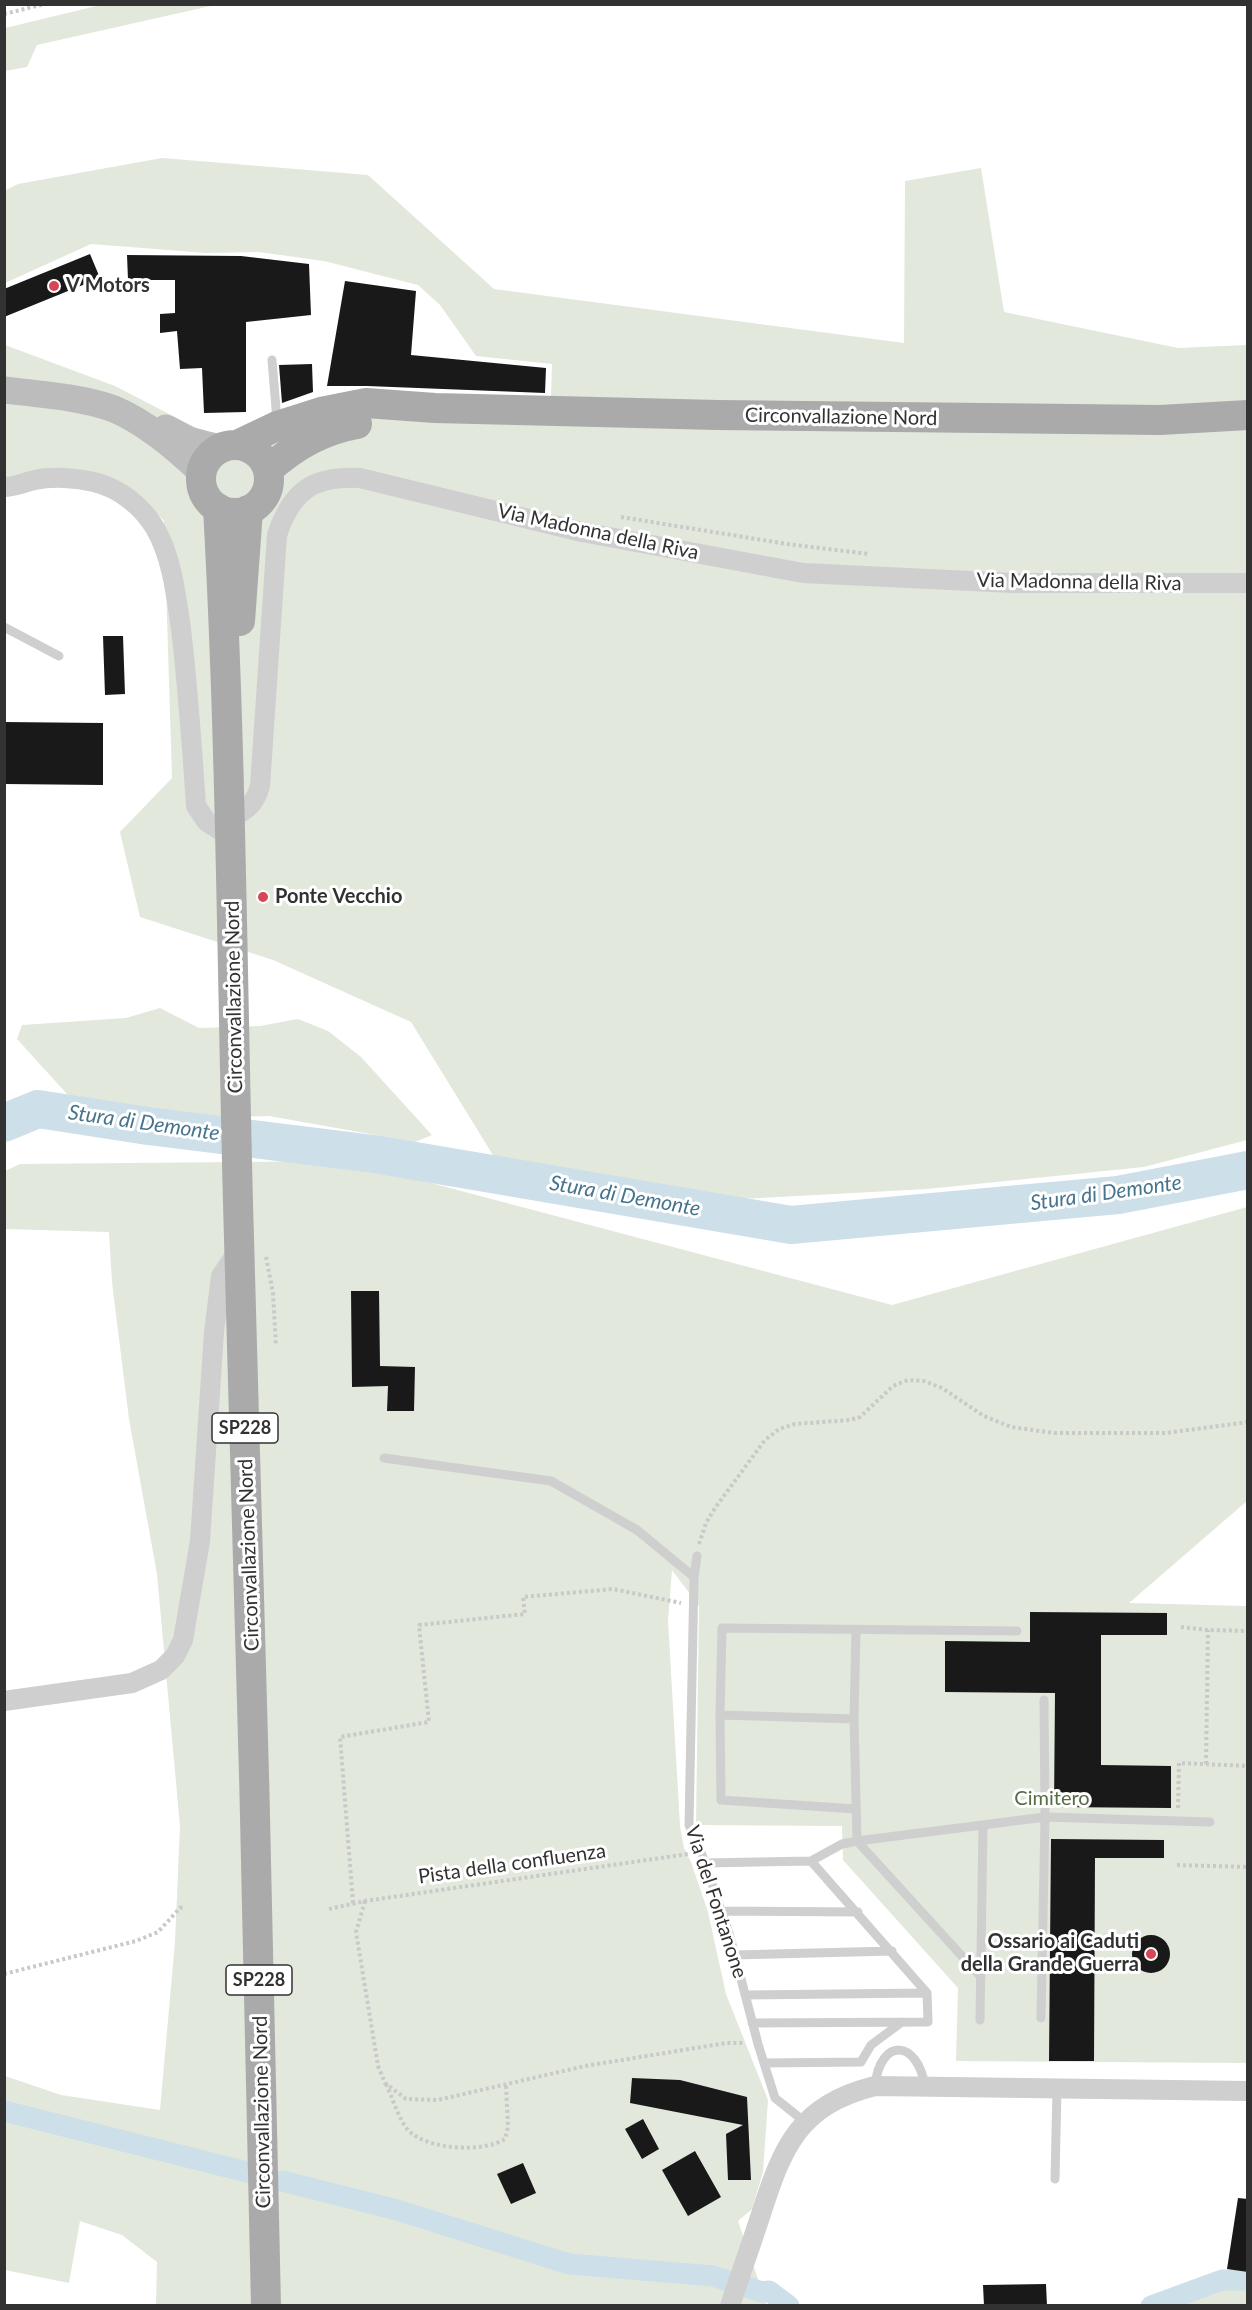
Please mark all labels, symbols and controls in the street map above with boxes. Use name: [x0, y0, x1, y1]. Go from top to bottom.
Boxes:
place label: V Motors: [66, 274, 150, 298]
marker: V Motors: [47, 279, 61, 293]
street label: Circonvallazione Nord: [745, 403, 937, 431]
street label: Via Madonna della Riva: [495, 499, 701, 565]
street label: Via Madonna della Riva: [976, 568, 1182, 596]
place label: Ponte Vecchio: [275, 885, 402, 909]
marker: Ponte Vecchio: [256, 890, 270, 904]
street label: Circonvallazione Nord: [220, 901, 248, 1093]
water label: Stura di Demonte: [67, 1100, 221, 1146]
water label: Stura di Demonte: [548, 1170, 702, 1222]
water label: Stura di Demonte: [1029, 1170, 1183, 1216]
road number: SP228: [212, 1413, 278, 1443]
street label: Circonvallazione Nord: [234, 1458, 264, 1652]
park label: Cimitero: [1014, 1787, 1090, 1811]
street label: Via del Fontanone: [680, 1823, 752, 1981]
street label: Pista della confluenza: [417, 1839, 607, 1889]
place label: Ossario ai Caduti della Grande Guerra: [961, 1930, 1139, 1977]
marker: Ossario ai Caduti della Grande Guerra: [1144, 1947, 1158, 1961]
road number: SP228: [226, 1965, 292, 1995]
street label: Circonvallazione Nord: [248, 2016, 276, 2208]

